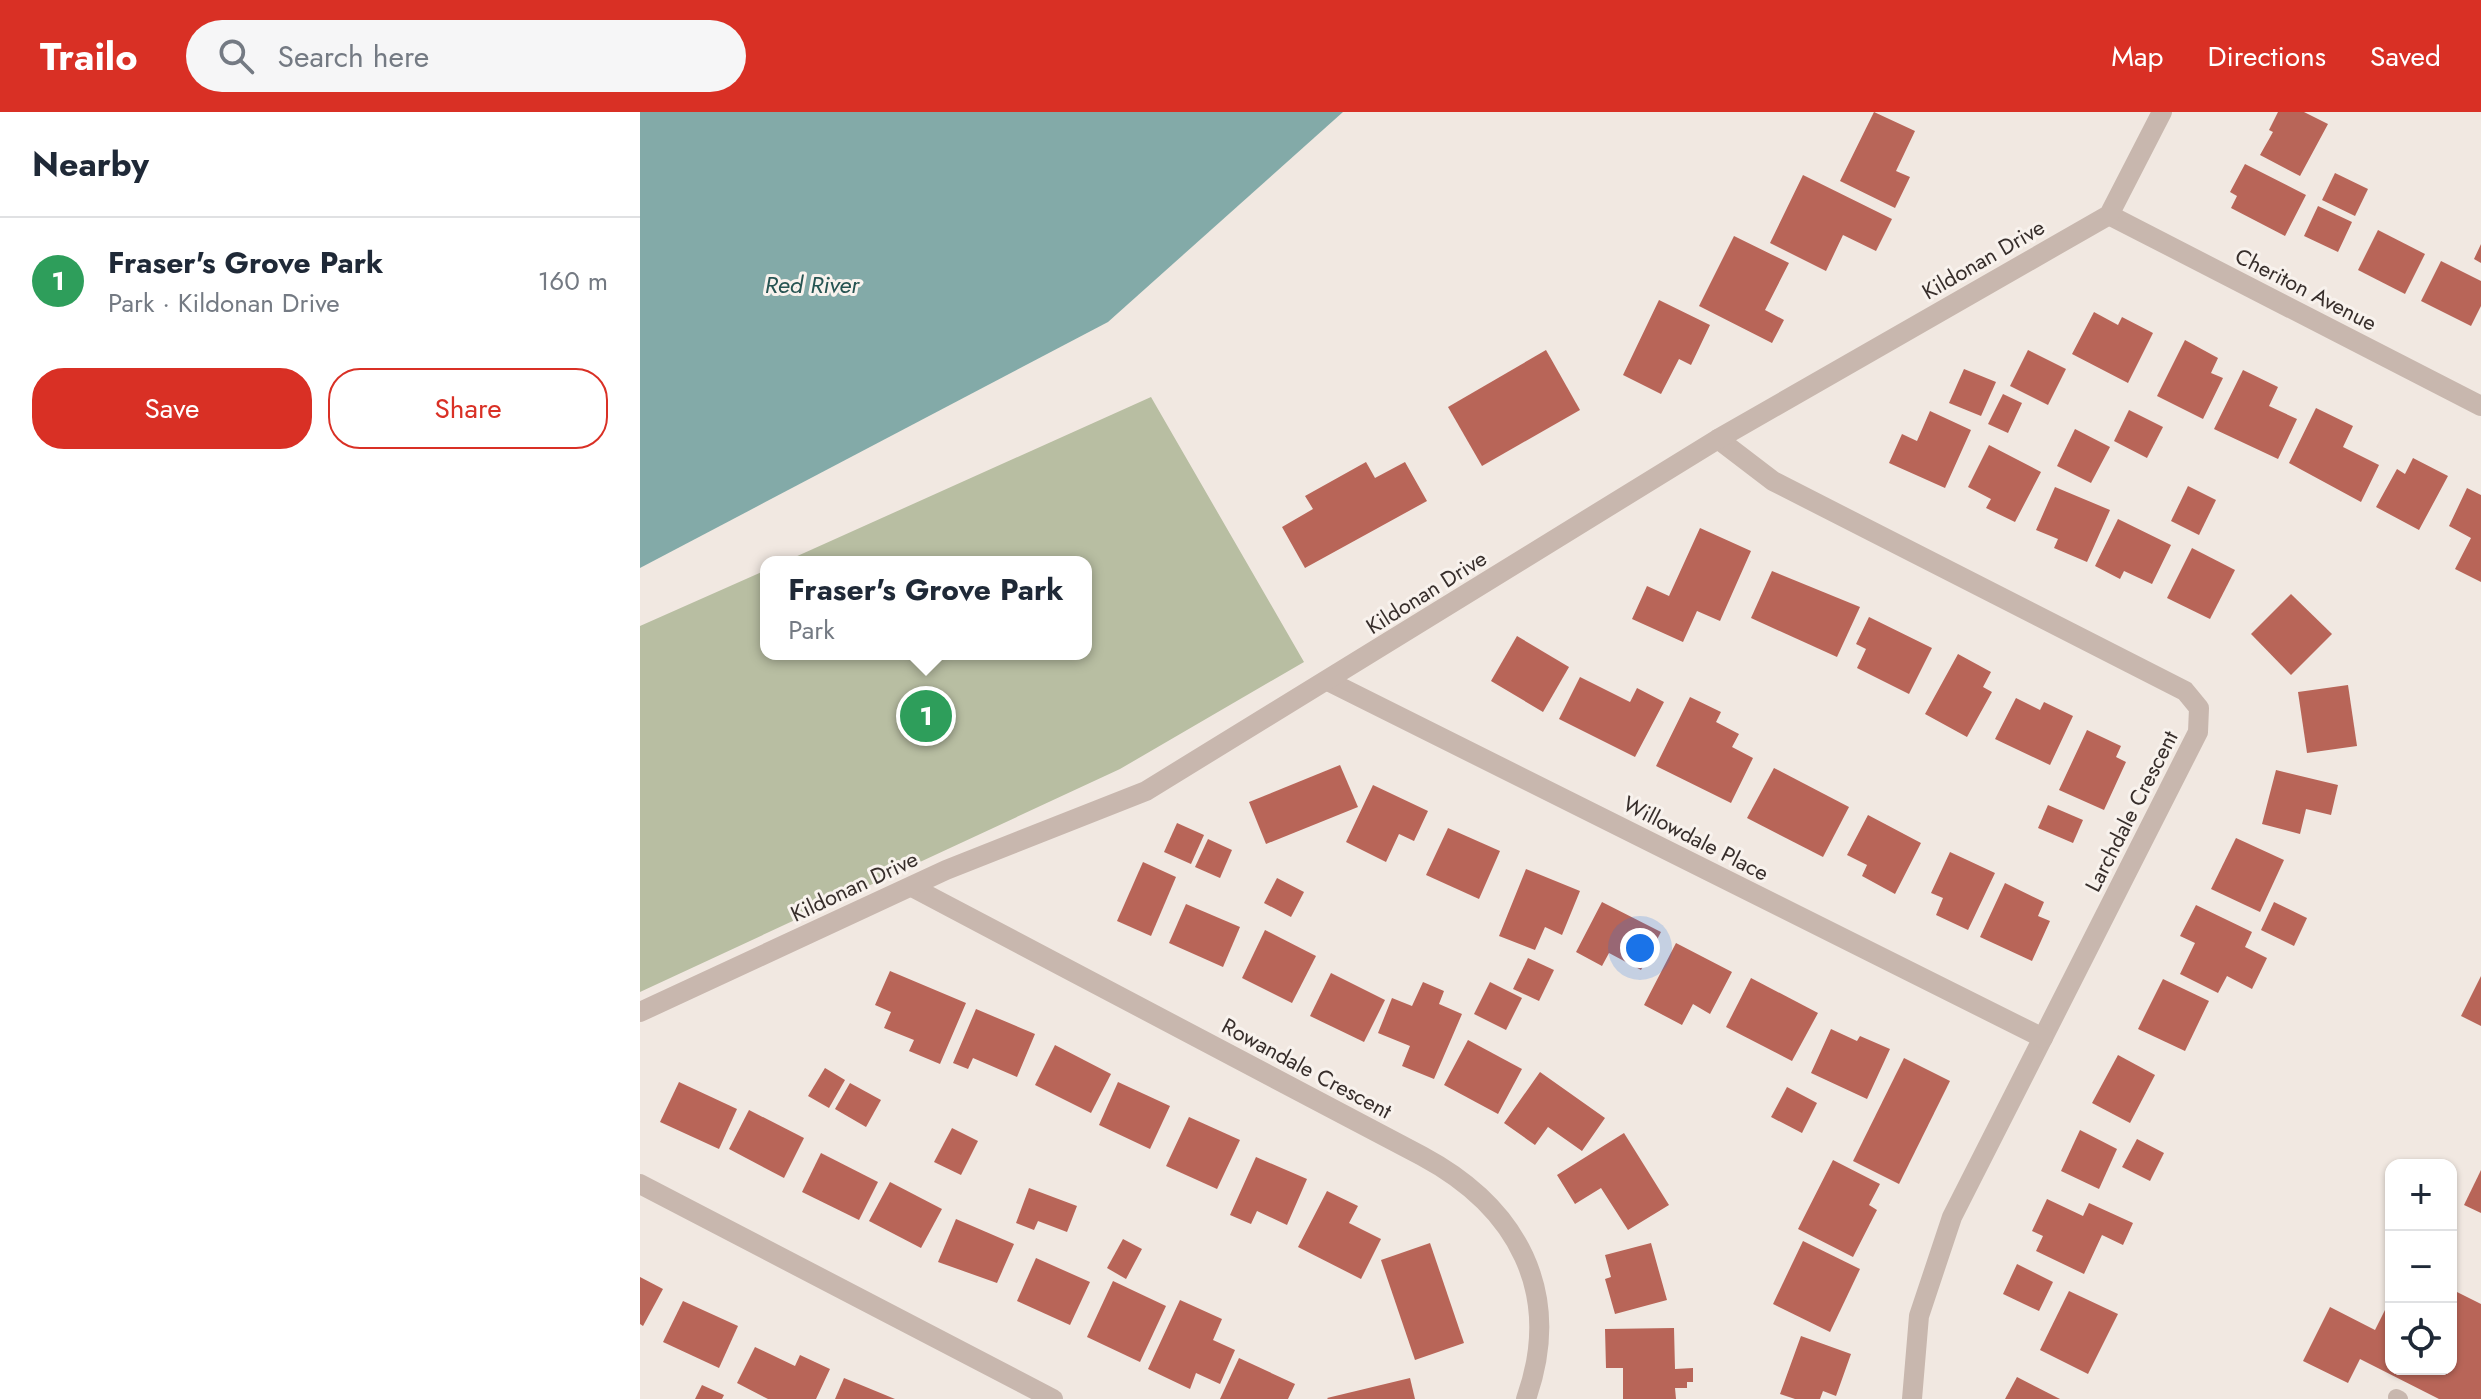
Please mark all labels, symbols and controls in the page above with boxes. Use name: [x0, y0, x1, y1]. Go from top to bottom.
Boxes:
search box: [186, 20, 746, 92]
text: Trailo: [40, 29, 138, 84]
icon: search: [214, 34, 258, 78]
text: Search here: [278, 35, 429, 78]
text: Map: [2111, 36, 2163, 77]
text: Directions: [2207, 36, 2326, 77]
text: Saved: [2370, 36, 2441, 77]
text: Nearby: [32, 140, 149, 189]
street label: Kildonan Drive: [1916, 211, 2050, 307]
street label: Cheriton Avenue: [2230, 240, 2382, 338]
text: Fraser's Grove Park: [108, 241, 383, 284]
text: 1: [51, 262, 65, 300]
text: 160 m: [538, 262, 608, 300]
water label: Red River: [765, 267, 861, 302]
text: Park · Kildonan Drive: [108, 284, 340, 322]
button: Save: [32, 368, 312, 449]
button: Share: [328, 368, 608, 449]
street label: Kildonan Drive: [1359, 542, 1493, 642]
popup: [760, 556, 1092, 660]
text: Fraser's Grove Park: [788, 568, 1064, 611]
text: Park: [788, 611, 835, 649]
pin: 1: [900, 686, 952, 746]
street label: Larchdale Crescent: [2077, 724, 2186, 897]
street label: Willowdale Place: [1617, 787, 1775, 889]
street label: Kildonan Drive: [785, 843, 923, 929]
your location: [1620, 928, 1660, 968]
street label: Rowandale Crescent: [1216, 1010, 1398, 1127]
map controls: [2385, 1159, 2457, 1375]
button: +: [2385, 1159, 2457, 1231]
button: −: [2385, 1231, 2457, 1303]
button: locate: [2385, 1303, 2457, 1375]

